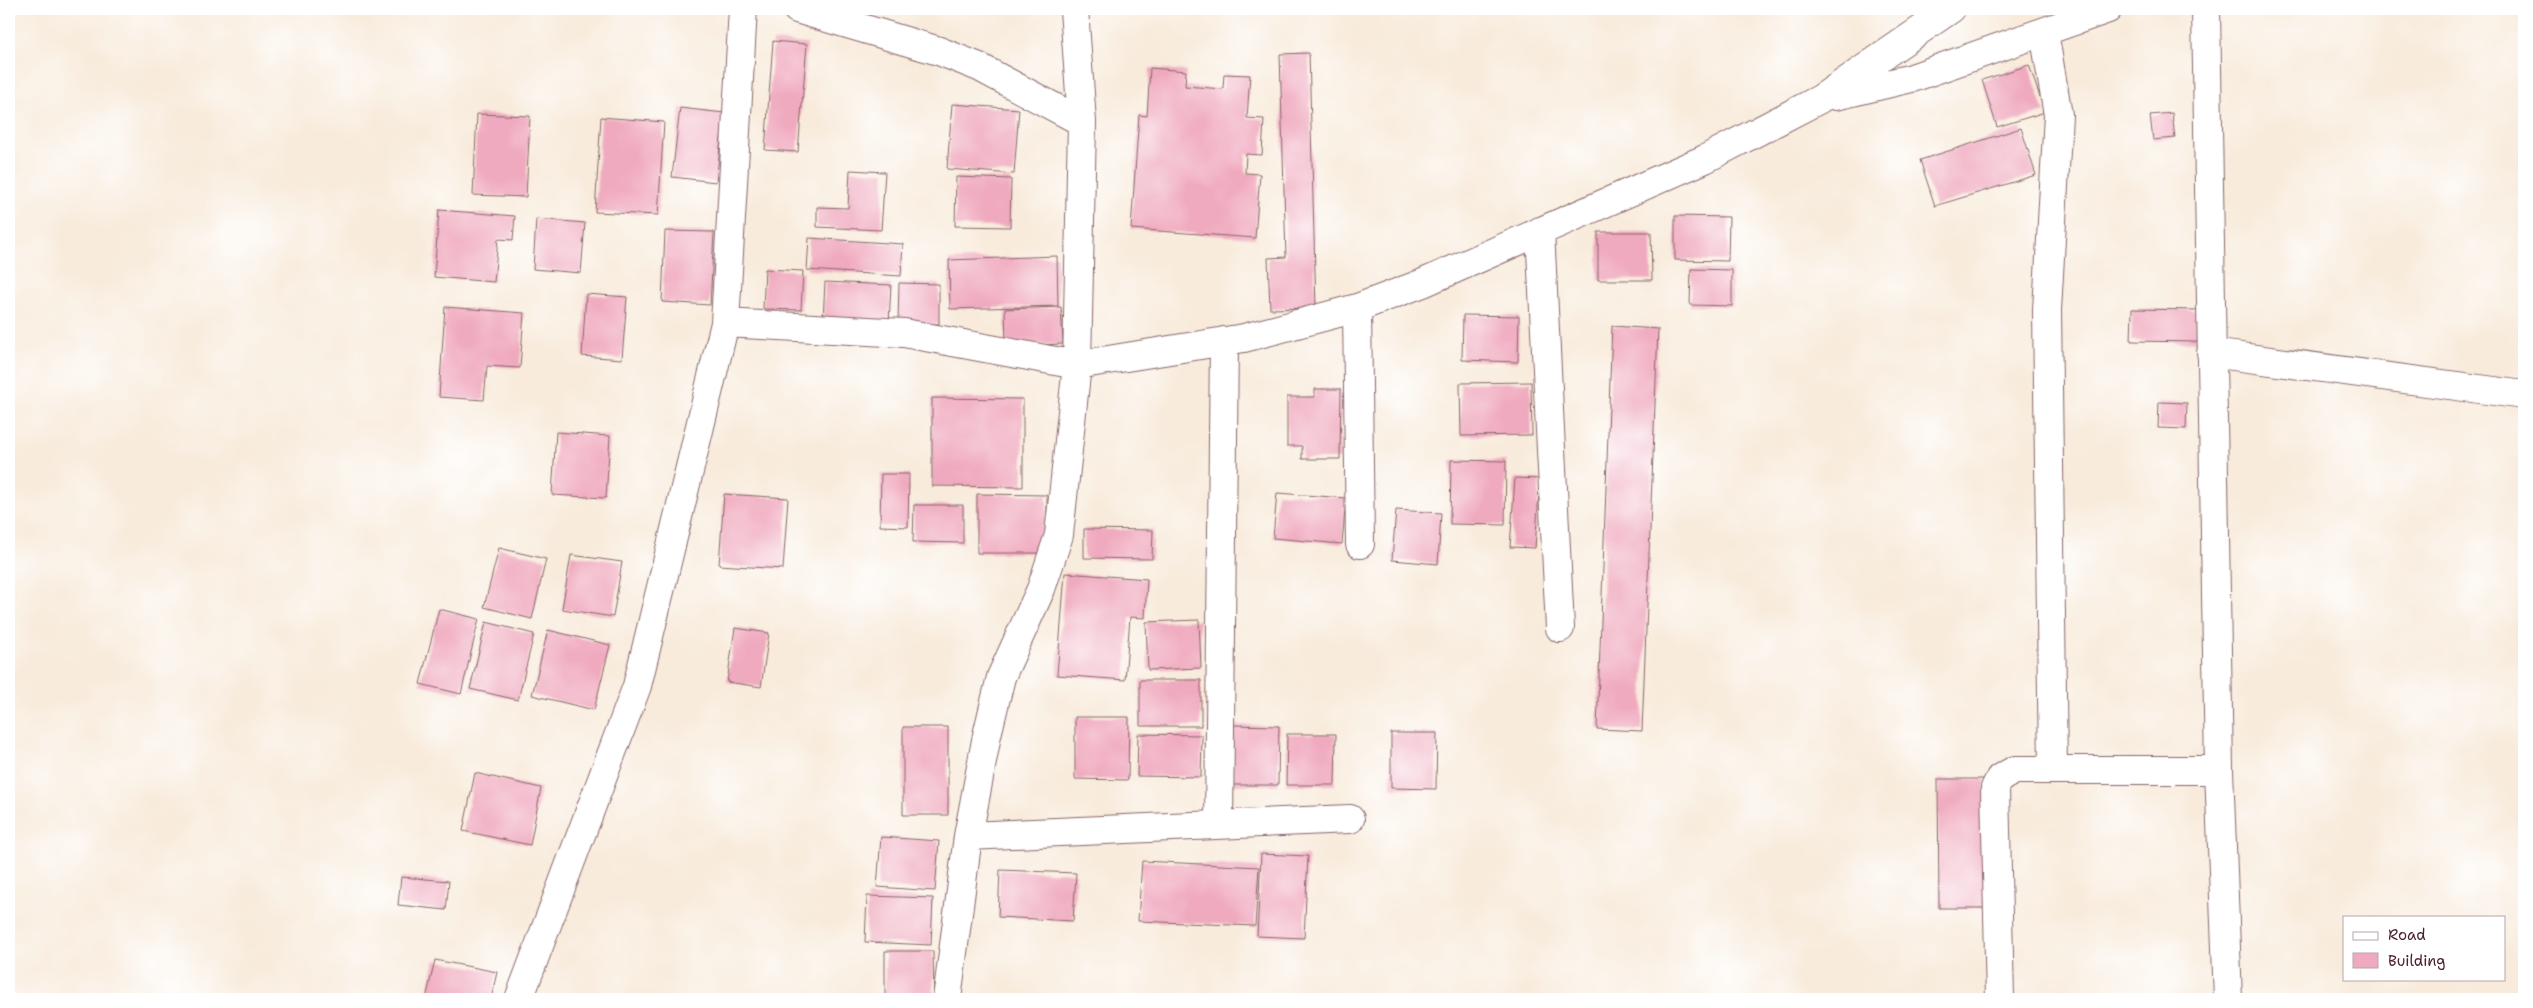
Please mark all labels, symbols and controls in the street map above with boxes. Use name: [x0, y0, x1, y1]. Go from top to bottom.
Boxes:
legend: [2343, 916, 2506, 980]
text: Road: [2388, 925, 2426, 945]
text: Building: [2388, 951, 2445, 971]

